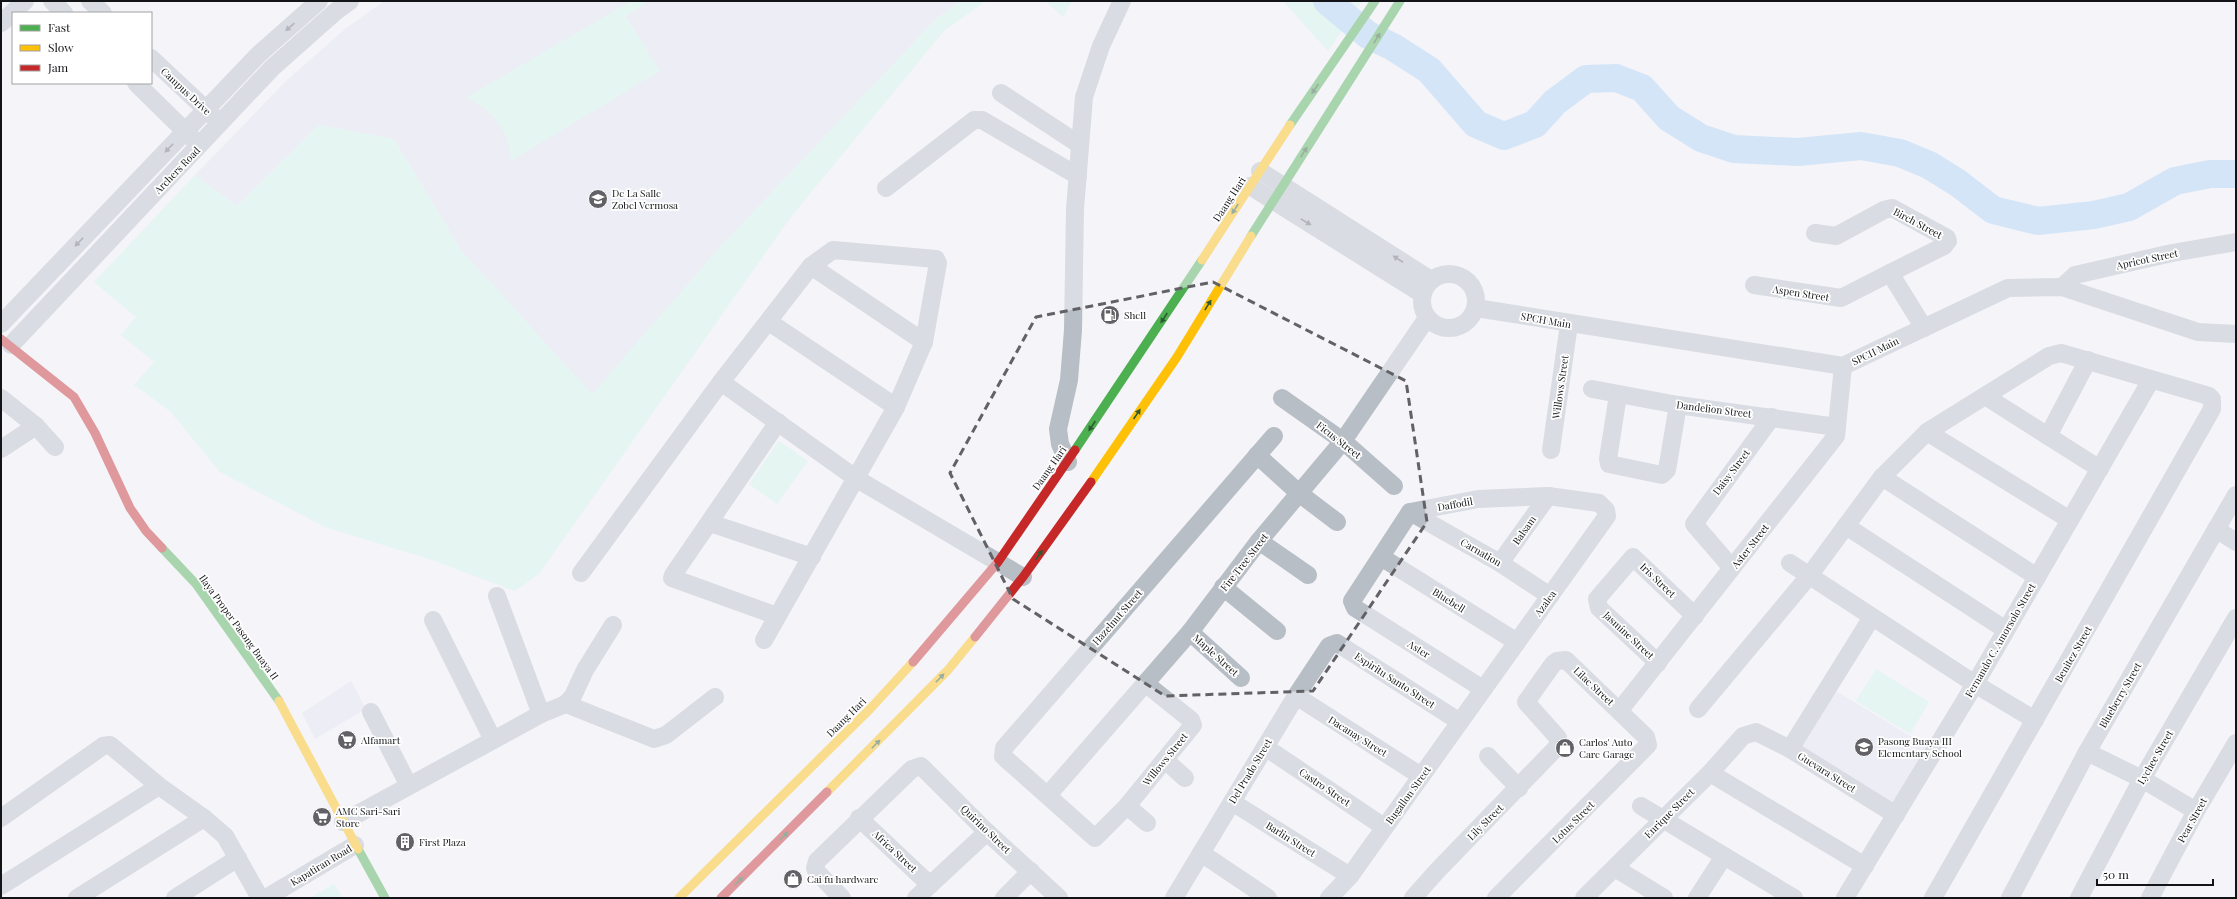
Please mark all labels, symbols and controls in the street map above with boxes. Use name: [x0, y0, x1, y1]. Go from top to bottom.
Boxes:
legend: [12, 12, 152, 84]
text: Fast: [48, 19, 71, 35]
one-way arrow: [285, 22, 295, 31]
one-way arrow: [1373, 33, 1381, 43]
text: Slow: [48, 39, 74, 55]
text: Jam: [47, 59, 69, 75]
street label: Campus Drive: [158, 64, 214, 118]
one-way arrow: [1311, 84, 1319, 95]
street label: Archers Road: [150, 143, 203, 197]
one-way arrow: [165, 144, 174, 153]
one-way arrow: [1300, 147, 1308, 157]
street label: Daang Hari: [1209, 174, 1249, 224]
place label: De La Salle Zobel Vermosa: [612, 186, 678, 212]
school or university icon: De La Salle Zobel Vermosa: [587, 188, 609, 210]
one-way arrow: [1231, 204, 1239, 214]
street label: Birch Street: [1891, 204, 1945, 242]
one-way arrow: [1300, 219, 1312, 226]
one-way arrow: [75, 238, 84, 247]
street label: Apricot Street: [2114, 246, 2179, 273]
one-way arrow: [1393, 255, 1403, 263]
street label: Aspen Street: [1771, 281, 1831, 304]
one-way arrow: [1205, 299, 1212, 311]
fuel station icon: Shell: [1099, 304, 1121, 326]
place label: Shell: [1124, 308, 1146, 322]
street label: SPCH Main: [1520, 309, 1572, 331]
one-way arrow: [1161, 312, 1168, 324]
street label: SPCH Main: [1849, 334, 1901, 368]
street label: Willows Street: [1548, 354, 1571, 421]
street label: Dandelion Street: [1676, 397, 1753, 421]
one-way arrow: [1134, 408, 1141, 420]
street label: Ficus Street: [1314, 418, 1365, 462]
one-way arrow: [1088, 421, 1096, 431]
street label: Daang Hari: [1029, 443, 1069, 493]
street label: Daisy Street: [1709, 446, 1753, 498]
street label: Daffodil: [1436, 494, 1474, 514]
street label: Balsam: [1509, 513, 1539, 547]
street label: Aster Street: [1728, 520, 1772, 572]
street label: Fire Tree Street: [1217, 530, 1271, 594]
street label: Carnation: [1458, 535, 1504, 569]
one-way arrow: [1035, 550, 1043, 560]
street label: Iris Street: [1637, 559, 1679, 601]
street label: Ilaya Proper Pasong Buaya II: [196, 571, 282, 683]
street label: Fernando C. Amorsolo Street: [1962, 580, 2039, 700]
street label: Bluebell: [1430, 584, 1468, 616]
street label: Hazelnut Street: [1089, 586, 1145, 648]
street label: Azalea: [1530, 587, 1559, 620]
street label: Jasmine Street: [1600, 607, 1658, 662]
street label: Benitez Street: [2051, 623, 2095, 685]
street label: Maple Street: [1190, 631, 1242, 679]
street label: Aster: [1404, 636, 1433, 662]
street label: Espiritu Santo Street: [1352, 649, 1438, 712]
street label: Blueberry Street: [2096, 659, 2145, 730]
street label: Lilac Street: [1571, 664, 1618, 709]
one-way arrow: [935, 673, 945, 683]
street label: Daang Hari: [823, 694, 869, 740]
street label: Dacanay Street: [1326, 712, 1391, 760]
street label: Lychee Street: [2134, 727, 2176, 787]
supermarket icon: Alfamart: [336, 729, 358, 751]
street label: Willows Street: [1139, 729, 1191, 789]
place label: Alfamart: [360, 733, 401, 747]
place label: Pasong Buaya III Elementary School: [1878, 734, 1962, 760]
street label: Del Prado Street: [1225, 735, 1275, 806]
place label: Carlos' Auto Care Garage: [1579, 735, 1634, 761]
school or university icon: Pasong Buaya III Elementary School: [1853, 736, 1875, 758]
shop icon: Carlos' Auto Care Garage: [1554, 737, 1576, 759]
one-way arrow: [871, 739, 881, 749]
street label: Guevara Street: [1795, 748, 1859, 796]
street label: Bugallon Street: [1382, 763, 1434, 827]
street label: Castro Street: [1297, 765, 1354, 810]
street label: Enrique Street: [1641, 785, 1697, 841]
street label: Pear Street: [2174, 795, 2210, 845]
street label: Lotus Street: [1549, 797, 1598, 846]
street label: Lily Street: [1464, 801, 1506, 843]
street label: Quirino Street: [958, 802, 1014, 857]
place label: AMC Sari-Sari Store: [335, 804, 401, 830]
supermarket icon: AMC Sari-Sari Store: [311, 806, 333, 828]
street label: Barlin Street: [1263, 818, 1319, 860]
street label: Africa Street: [869, 826, 921, 876]
building icon: First Plaza: [394, 831, 416, 853]
one-way arrow: [779, 831, 789, 841]
place label: First Plaza: [419, 835, 466, 849]
street label: Kapatiran Road: [288, 841, 355, 889]
scale bar: [2097, 861, 2213, 887]
text: 50 m: [2103, 866, 2129, 882]
shop icon: Cai fu hardware: [782, 868, 804, 890]
place label: Cai fu hardware: [807, 872, 878, 886]
one-way arrow: [734, 876, 744, 886]

